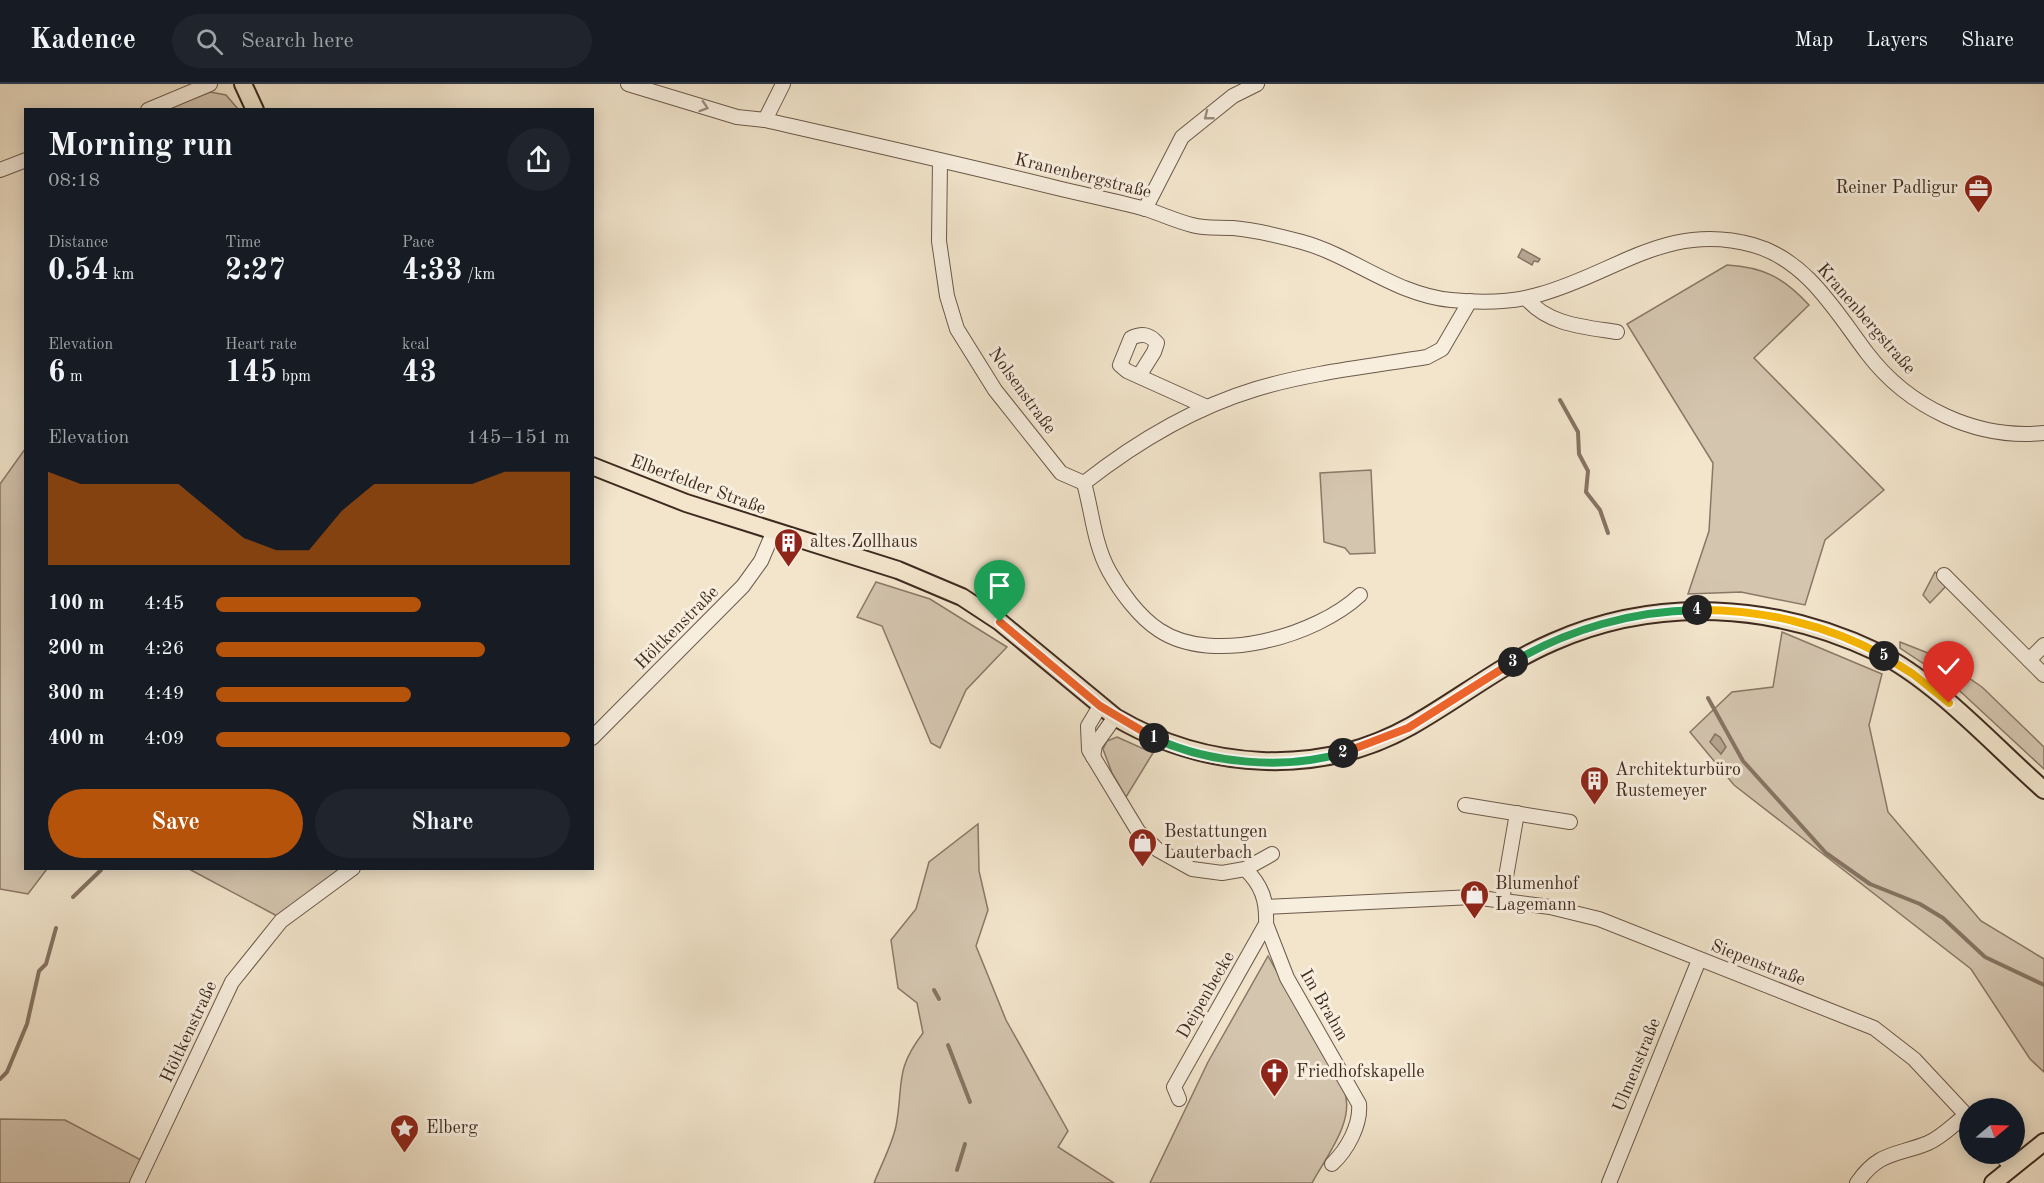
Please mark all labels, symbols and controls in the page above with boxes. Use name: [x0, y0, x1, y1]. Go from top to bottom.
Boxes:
search box: [172, 14, 592, 68]
icon: search: [193, 25, 226, 58]
text: Kadence: [30, 27, 136, 55]
text: Search here: [241, 30, 354, 52]
text: Map: [1794, 30, 1833, 51]
text: Layers: [1866, 30, 1928, 51]
text: Share: [1961, 30, 2014, 51]
one-way arrow: [698, 100, 709, 112]
one-way arrow: [1203, 108, 1214, 119]
button: share: [507, 128, 570, 191]
text: Morning run: [48, 130, 233, 163]
street label: Kranenbergstraße: [1013, 150, 1153, 202]
text: 08:18: [48, 171, 100, 191]
office icon: Reiner Padligur: [1963, 172, 1995, 214]
place label: Reiner Padligur: [1835, 179, 1959, 197]
text: Distance: [48, 235, 108, 251]
text: Time: [225, 235, 261, 251]
text: Pace: [402, 235, 434, 251]
text: 0.54: [48, 256, 109, 286]
text: 2:27: [225, 256, 286, 286]
text: 4:33: [402, 256, 463, 286]
street label: Kranenbergstraße: [1813, 260, 1919, 378]
text: km: [109, 267, 134, 283]
text: /km: [463, 267, 495, 283]
text: Elevation: [48, 337, 113, 353]
text: Heart rate: [225, 337, 297, 353]
text: kcal: [402, 337, 430, 353]
street label: Nolsenstraße: [985, 345, 1059, 437]
text: 6: [48, 358, 65, 388]
text: 145: [225, 358, 277, 388]
text: 43: [402, 358, 437, 388]
text: m: [65, 369, 83, 385]
text: bpm: [277, 369, 311, 385]
text: Elevation: [48, 428, 129, 448]
text: 145–151 m: [467, 428, 570, 448]
street label: Elberfelder Straße: [628, 452, 768, 518]
building icon: altes Zollhaus: [773, 526, 805, 568]
place label: altes Zollhaus: [810, 533, 918, 551]
pin: [974, 560, 1025, 622]
icon: arrive: [983, 569, 1016, 602]
street label: Höltkenstraße: [632, 583, 722, 673]
text: 100 m: [48, 594, 104, 614]
text: 4:45: [144, 594, 184, 614]
pin: 4: [1682, 595, 1712, 625]
text: 4: [1692, 602, 1702, 618]
text: 200 m: [48, 639, 104, 659]
text: 4:26: [144, 639, 184, 659]
pin: 5: [1869, 641, 1899, 671]
pin: [1923, 641, 1974, 703]
pin: 3: [1498, 647, 1528, 677]
text: 5: [1879, 648, 1889, 664]
icon: check: [1932, 650, 1965, 683]
text: 3: [1508, 654, 1518, 670]
text: 300 m: [48, 684, 104, 704]
text: 4:49: [144, 684, 184, 704]
pin: 1: [1139, 723, 1169, 753]
text: 400 m: [48, 729, 104, 749]
text: 4:09: [144, 729, 184, 749]
text: 1: [1149, 730, 1159, 746]
pin: 2: [1328, 738, 1358, 768]
text: 2: [1338, 745, 1348, 761]
place label: Architekturbüro Rustemeyer: [1615, 761, 1741, 800]
building icon: Architekturbüro Rustemeyer: [1578, 764, 1610, 806]
button: Save: [48, 789, 303, 858]
button: Share: [315, 789, 570, 858]
place label: Bestattungen Lauterbach: [1164, 823, 1268, 862]
shop icon: Bestattungen Lauterbach: [1127, 826, 1159, 868]
place label: Blumenhof Lagemann: [1495, 875, 1580, 914]
shop icon: Blumenhof Lagemann: [1458, 878, 1490, 920]
street label: Siepenstraße: [1708, 937, 1808, 989]
street label: Deipenbecke: [1174, 948, 1238, 1042]
street label: Im Brahm: [1296, 966, 1352, 1044]
street label: Höltkenstraße: [158, 978, 220, 1086]
street label: Ulmenstraße: [1610, 1016, 1664, 1114]
church icon: Friedhofskapelle: [1259, 1056, 1291, 1098]
place label: Friedhofskapelle: [1296, 1063, 1424, 1081]
north arrow: [1959, 1098, 2025, 1164]
map controls: [1959, 1098, 2025, 1164]
place icon: Elberg: [389, 1112, 421, 1154]
place label: Elberg: [426, 1119, 478, 1137]

